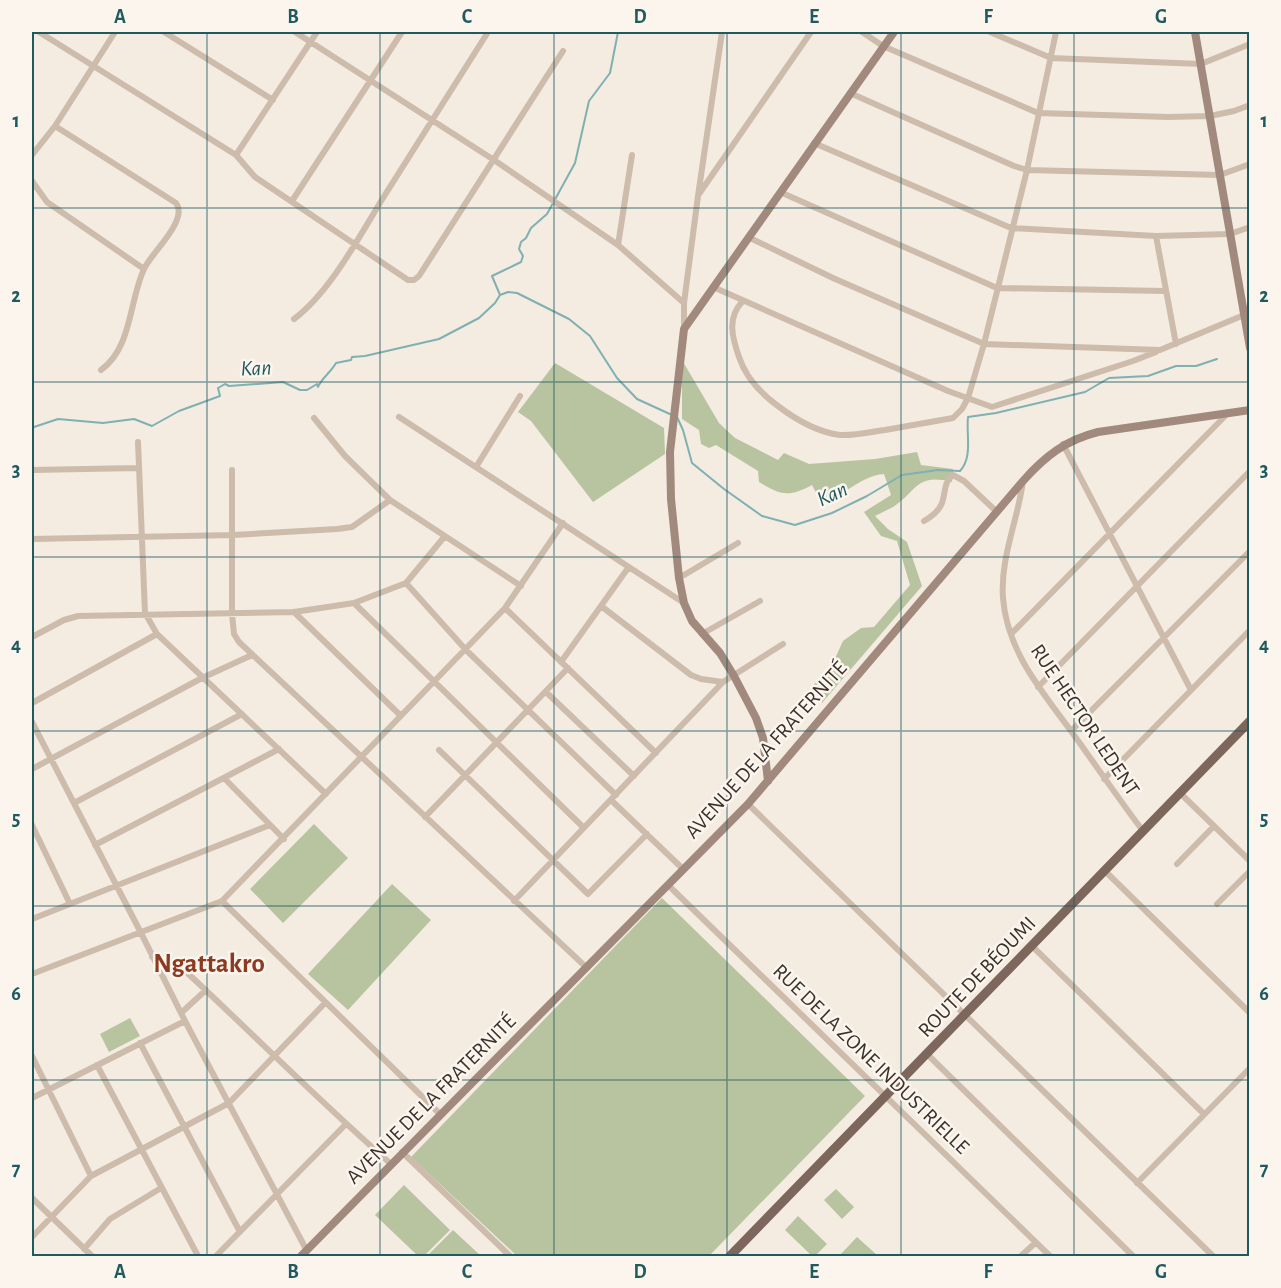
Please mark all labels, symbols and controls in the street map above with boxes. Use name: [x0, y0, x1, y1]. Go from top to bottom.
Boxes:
text: A: [114, 7, 126, 27]
text: B: [287, 7, 299, 27]
text: C: [462, 7, 473, 27]
text: D: [633, 7, 647, 27]
text: E: [809, 7, 819, 27]
text: F: [983, 7, 993, 27]
text: G: [1155, 7, 1167, 27]
text: 1: [12, 111, 20, 131]
text: 1: [1260, 111, 1268, 131]
text: 2: [11, 286, 21, 306]
text: 2: [1259, 286, 1269, 306]
water label: Kan: [240, 356, 272, 380]
text: 3: [12, 460, 20, 480]
text: 3: [1260, 460, 1268, 480]
water label: Kan: [813, 478, 851, 510]
text: 4: [11, 635, 21, 655]
text: 4: [1259, 635, 1269, 655]
street label: RUE HECTOR LEDENT: [1027, 640, 1143, 800]
street label: AVENUE DE LA FRATERNITÉ: [680, 656, 851, 843]
text: 5: [12, 809, 20, 829]
text: 5: [1260, 809, 1268, 829]
street label: ROUTE DE BÉOUMI: [913, 911, 1040, 1041]
district label: Ngattakro: [153, 950, 265, 977]
street label: RUE DE LA ZONE INDUSTRIELLE: [769, 960, 973, 1158]
text: 6: [11, 984, 21, 1004]
text: 6: [1259, 984, 1269, 1004]
street label: AVENUE DE LA FRATERNITÉ: [341, 1009, 520, 1188]
text: 7: [12, 1159, 21, 1179]
text: 7: [1260, 1159, 1269, 1179]
text: A: [114, 1262, 126, 1282]
text: B: [287, 1262, 299, 1282]
text: C: [462, 1262, 473, 1282]
text: D: [633, 1262, 647, 1282]
text: E: [809, 1262, 819, 1282]
text: F: [983, 1262, 993, 1282]
text: G: [1155, 1262, 1167, 1282]

